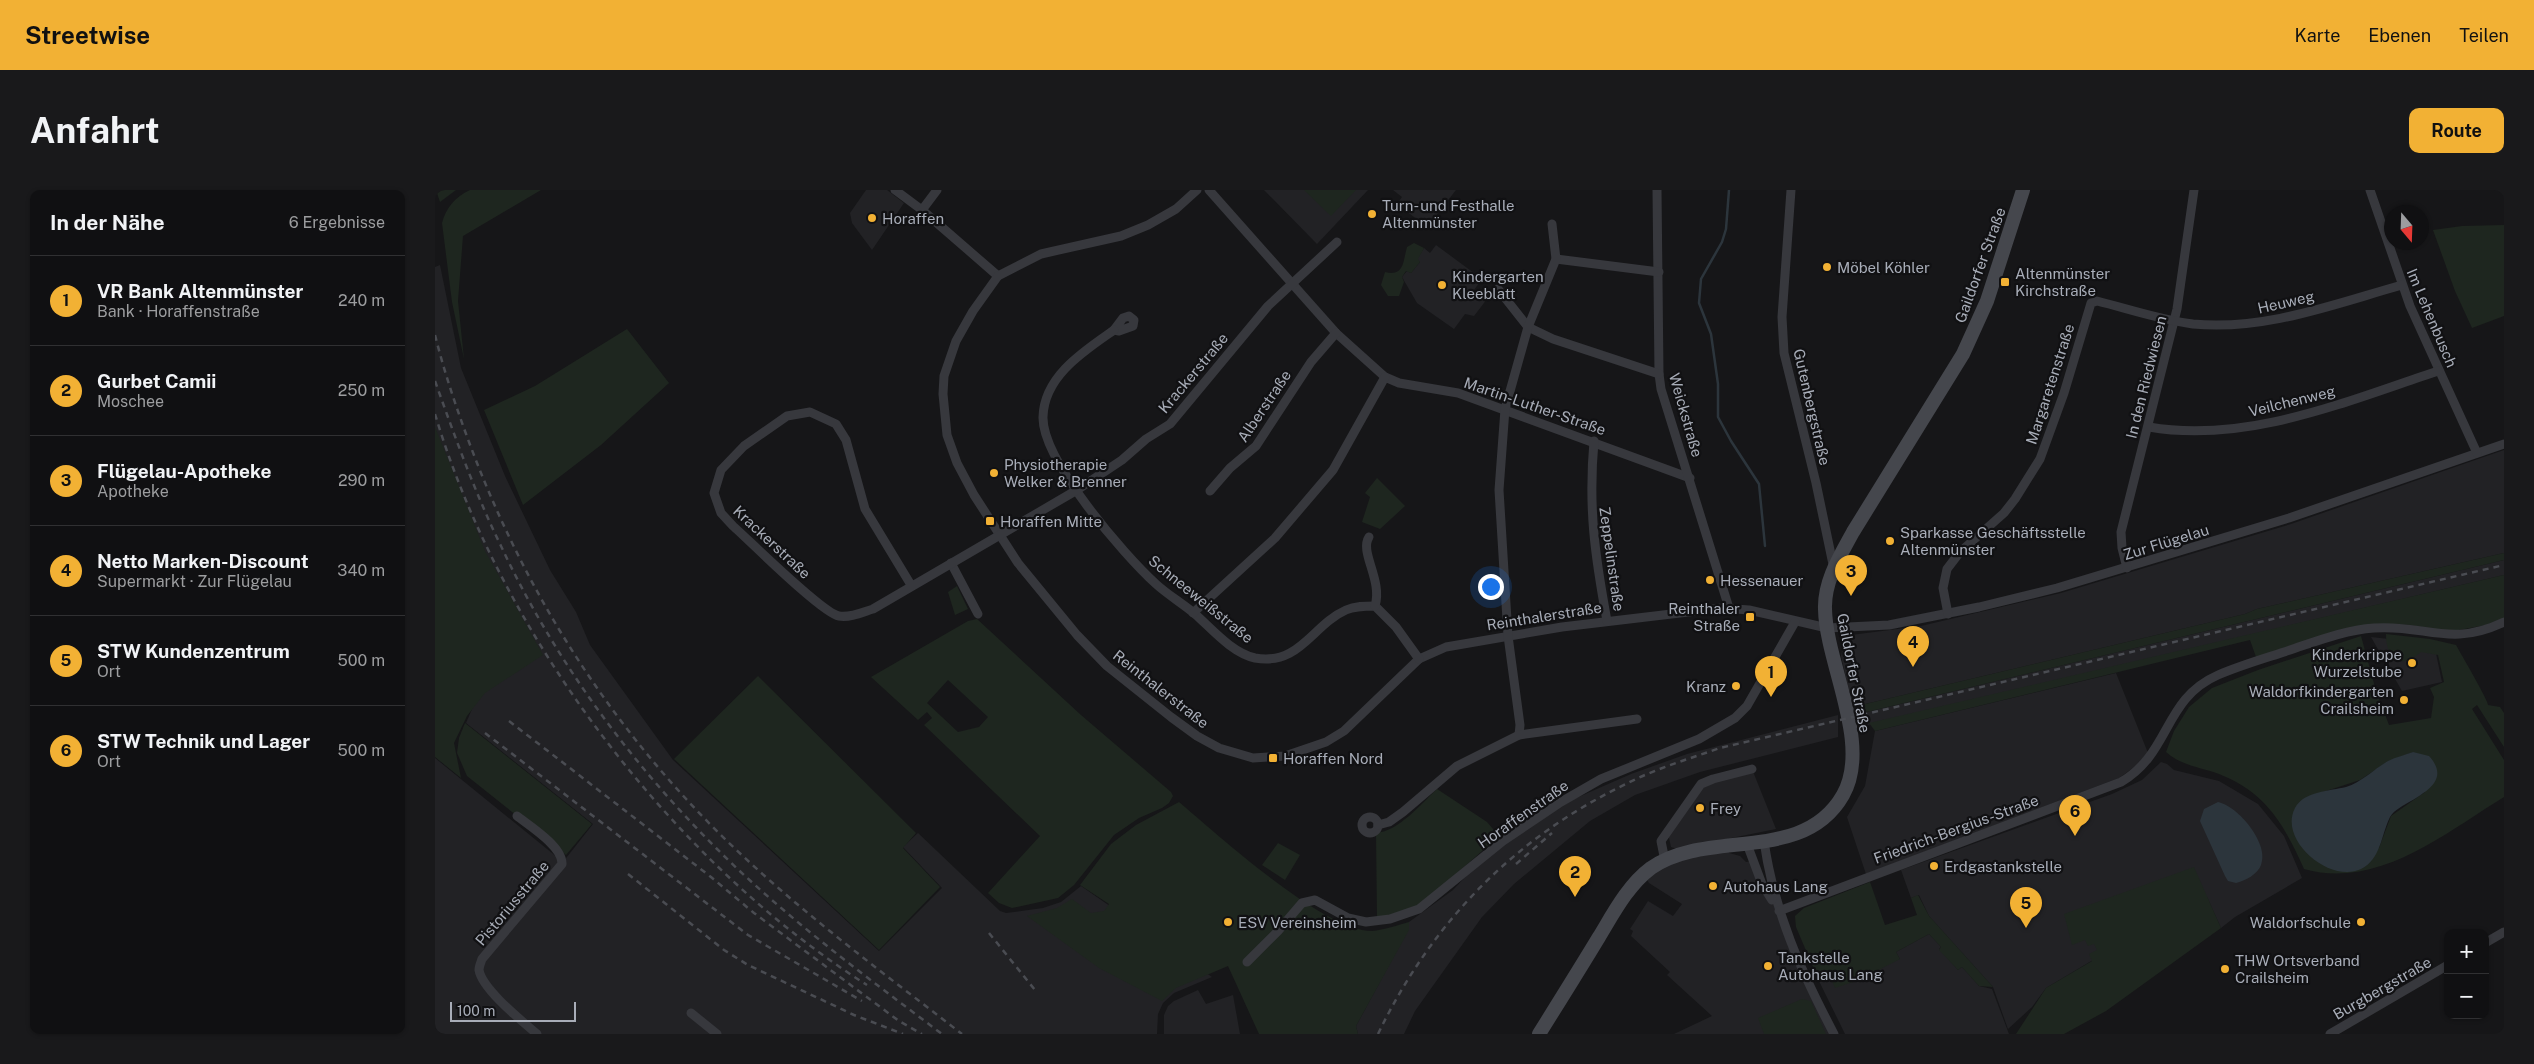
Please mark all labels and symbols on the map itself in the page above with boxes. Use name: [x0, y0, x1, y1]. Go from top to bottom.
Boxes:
place label: Turn- und Festhalle Altenmünster: [1382, 197, 1515, 231]
street label: Gaildorfer Straße: [1951, 205, 2009, 325]
north arrow: [2384, 205, 2429, 250]
marker: Turn- und Festhalle Altenmünster: [1366, 208, 1378, 220]
place label: Horaffen: [882, 210, 944, 227]
marker: Horaffen: [866, 212, 878, 224]
place label: Möbel Köhler: [1837, 259, 1930, 276]
marker: Möbel Köhler: [1821, 261, 1833, 273]
place label: Altenmünster Kirchstraße: [2015, 265, 2110, 299]
street label: Im Lehenbusch: [2404, 266, 2460, 370]
place label: Kindergarten Kleeblatt: [1452, 268, 1544, 302]
marker: Altenmünster Kirchstraße: [1999, 276, 2011, 288]
marker: Kindergarten Kleeblatt: [1436, 279, 1448, 291]
street label: Heuweg: [2256, 287, 2316, 317]
street label: In den Riedwiesen: [2123, 314, 2169, 440]
street label: Margaretenstraße: [2023, 322, 2077, 446]
street label: Krackerstraße: [1155, 330, 1231, 416]
street label: Gutenbergstraße: [1790, 347, 1834, 467]
street label: Alberstraße: [1234, 367, 1294, 445]
street label: Weickstraße: [1666, 371, 1706, 459]
street label: Martin-Luther-Straße: [1462, 374, 1608, 438]
street label: Veilchenweg: [2247, 382, 2337, 420]
place label: Physiotherapie Welker & Brenner: [1004, 456, 1127, 490]
marker: Physiotherapie Welker & Brenner: [988, 467, 1000, 479]
street label: Krackerstraße: [730, 502, 814, 582]
street label: Zeppelinstraße: [1596, 506, 1628, 612]
place label: Horaffen Mitte: [1000, 513, 1102, 530]
marker: Horaffen Mitte: [984, 515, 996, 527]
street label: Zur Flügelau: [2121, 521, 2211, 563]
place label: Sparkasse Geschäftsstelle Altenmünster: [1900, 524, 2086, 558]
marker: Sparkasse Geschäftsstelle Altenmünster: [1884, 535, 1896, 547]
street label: Schneeweißstraße: [1145, 552, 1257, 646]
pin: 3: [1835, 555, 1867, 596]
place label: Hessenauer: [1720, 572, 1804, 589]
your location: [1478, 574, 1504, 600]
marker: Hessenauer: [1704, 574, 1716, 586]
street label: Reinthalerstraße: [1485, 599, 1603, 633]
place label: Reinthaler Straße: [1668, 600, 1740, 634]
marker: Reinthaler Straße: [1744, 611, 1756, 623]
street label: Gaildorfer Straße: [1834, 612, 1874, 734]
pin: 4: [1897, 626, 1929, 667]
place label: Kinderkrippe Wurzelstube: [2312, 646, 2402, 680]
street label: Reinthalerstraße: [1110, 647, 1212, 731]
pin: 1: [1755, 656, 1787, 697]
marker: Kinderkrippe Wurzelstube: [2406, 657, 2418, 669]
place label: Kranz: [1686, 678, 1726, 695]
marker: Kranz: [1730, 680, 1742, 692]
place label: Waldorfkindergarten Crailsheim: [2249, 683, 2394, 717]
marker: Waldorfkindergarten Crailsheim: [2398, 694, 2410, 706]
place label: Horaffen Nord: [1283, 750, 1383, 767]
marker: Horaffen Nord: [1267, 752, 1279, 764]
street label: Horaffenstraße: [1475, 776, 1571, 852]
street label: Friedrich-Bergius-Straße: [1871, 791, 2041, 867]
pin: 6: [2059, 795, 2091, 836]
place label: Frey: [1710, 800, 1741, 817]
marker: Frey: [1694, 802, 1706, 814]
pin: 2: [1559, 856, 1591, 897]
street label: Pistoriusstraße: [472, 857, 552, 949]
place label: Erdgastankstelle: [1944, 858, 2062, 875]
marker: Erdgastankstelle: [1928, 860, 1940, 872]
place label: Autohaus Lang: [1723, 878, 1828, 895]
marker: Autohaus Lang: [1707, 880, 1719, 892]
pin: 5: [2010, 887, 2042, 928]
place label: ESV Vereinsheim: [1238, 914, 1357, 931]
place label: Waldorfschule: [2250, 914, 2351, 931]
marker: ESV Vereinsheim: [1222, 916, 1234, 928]
marker: Waldorfschule: [2355, 916, 2367, 928]
place label: Tankstelle Autohaus Lang: [1778, 949, 1883, 983]
place label: THW Ortsverband Crailsheim: [2235, 952, 2360, 986]
street label: Burgbergstraße: [2330, 953, 2434, 1023]
marker: Tankstelle Autohaus Lang: [1762, 960, 1774, 972]
marker: THW Ortsverband Crailsheim: [2219, 963, 2231, 975]
scale bar: [450, 999, 576, 1022]

